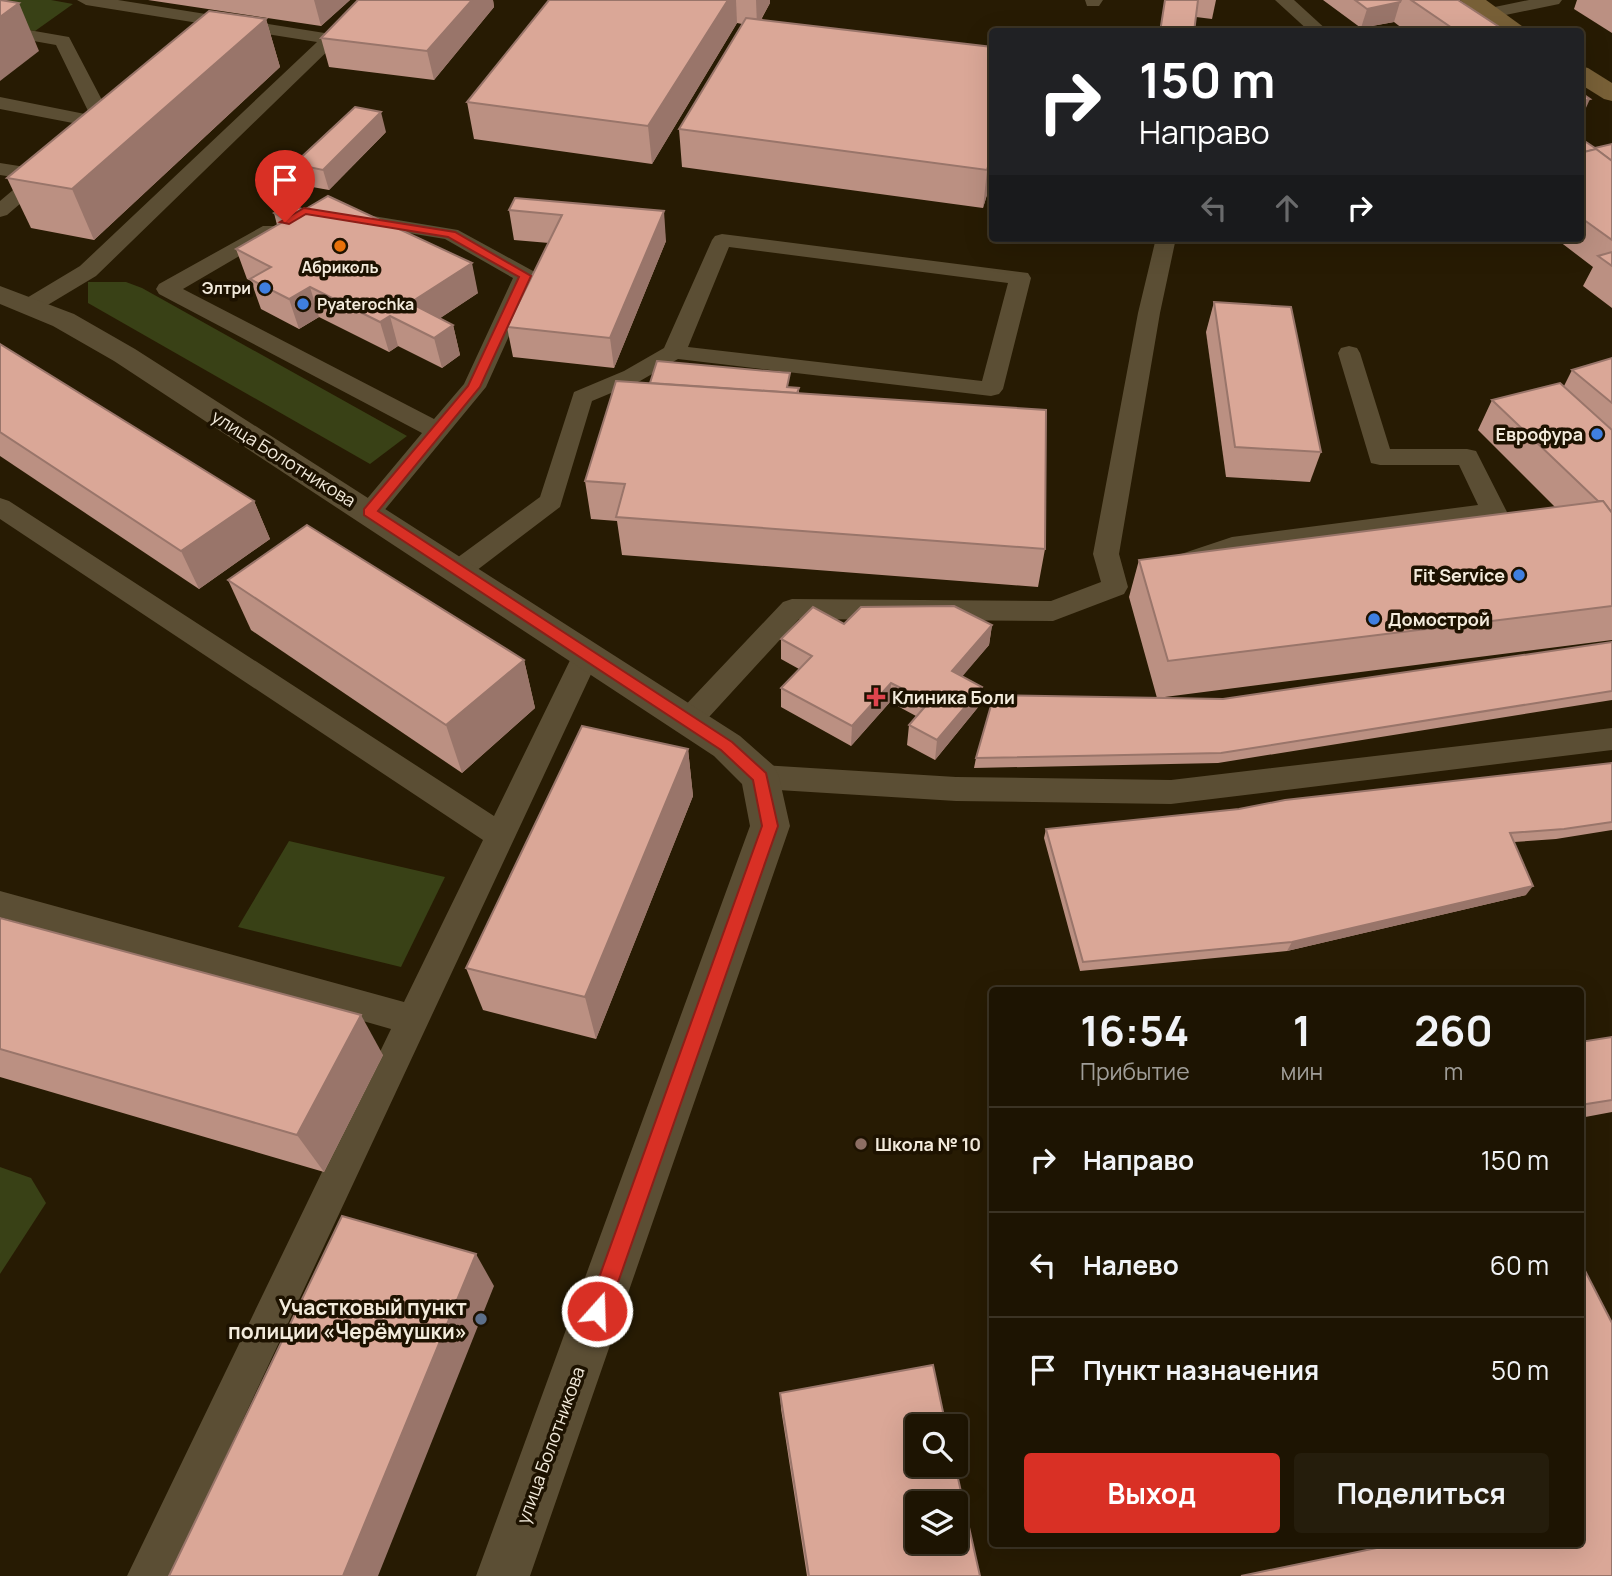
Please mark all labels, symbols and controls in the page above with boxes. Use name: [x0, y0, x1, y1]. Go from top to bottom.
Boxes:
text: 150 m: [1139, 46, 1275, 113]
icon: right: [1024, 56, 1115, 147]
text: Направо: [1139, 110, 1270, 154]
pin: [255, 150, 315, 222]
icon: arrive: [266, 161, 304, 199]
icon: left: [1195, 189, 1233, 227]
icon: ahead: [1268, 189, 1306, 227]
icon: right: [1341, 189, 1379, 227]
marker: Абриколь: [332, 238, 348, 254]
place label: Абриколь: [302, 256, 379, 278]
place label: Элтри: [202, 277, 251, 299]
marker: Элтри: [257, 280, 273, 296]
place label: Pyaterochka: [317, 293, 414, 315]
marker: Pyaterochka: [295, 296, 311, 312]
street label: улица Болотникова: [207, 404, 361, 512]
place label: Еврофура: [1495, 422, 1583, 446]
marker: Еврофура: [1589, 426, 1605, 442]
place label: Fit Service: [1413, 563, 1505, 587]
marker: Fit Service: [1511, 567, 1527, 583]
place label: Домострой: [1388, 607, 1490, 631]
marker: Домострой: [1366, 611, 1382, 627]
place label: Клиника Боли: [892, 685, 1015, 709]
marker: Клиника Боли: [866, 687, 886, 707]
text: 16:54: [1080, 1001, 1189, 1059]
text: 1: [1293, 1001, 1311, 1059]
text: 260: [1414, 1001, 1493, 1059]
text: Прибытие: [1080, 1055, 1190, 1087]
text: мин: [1281, 1055, 1323, 1087]
text: m: [1444, 1055, 1463, 1087]
place label: Школа № 10: [875, 1132, 981, 1156]
marker: Школа № 10: [853, 1136, 869, 1152]
icon: right: [1024, 1141, 1062, 1179]
text: Направо: [1083, 1142, 1194, 1178]
text: 150 m: [1481, 1142, 1549, 1178]
icon: left: [1024, 1246, 1062, 1284]
text: Налево: [1083, 1247, 1179, 1283]
text: 60 m: [1490, 1247, 1549, 1283]
position arrow: [560, 1274, 634, 1348]
place label: Участковый пункт полиции «Черёмушки»: [228, 1293, 467, 1345]
marker: Участковый пункт полиции «Черёмушки»: [473, 1311, 489, 1327]
icon: arrive: [1024, 1351, 1062, 1389]
text: Пункт назначения: [1083, 1352, 1319, 1388]
text: 50 m: [1491, 1352, 1549, 1388]
street label: улица Болотникова: [510, 1363, 590, 1527]
map controls: [905, 1414, 968, 1554]
button: search: [905, 1414, 968, 1477]
button: Выход: [1024, 1453, 1280, 1533]
button: Поделиться: [1294, 1453, 1549, 1533]
button: layers: [905, 1491, 968, 1554]

